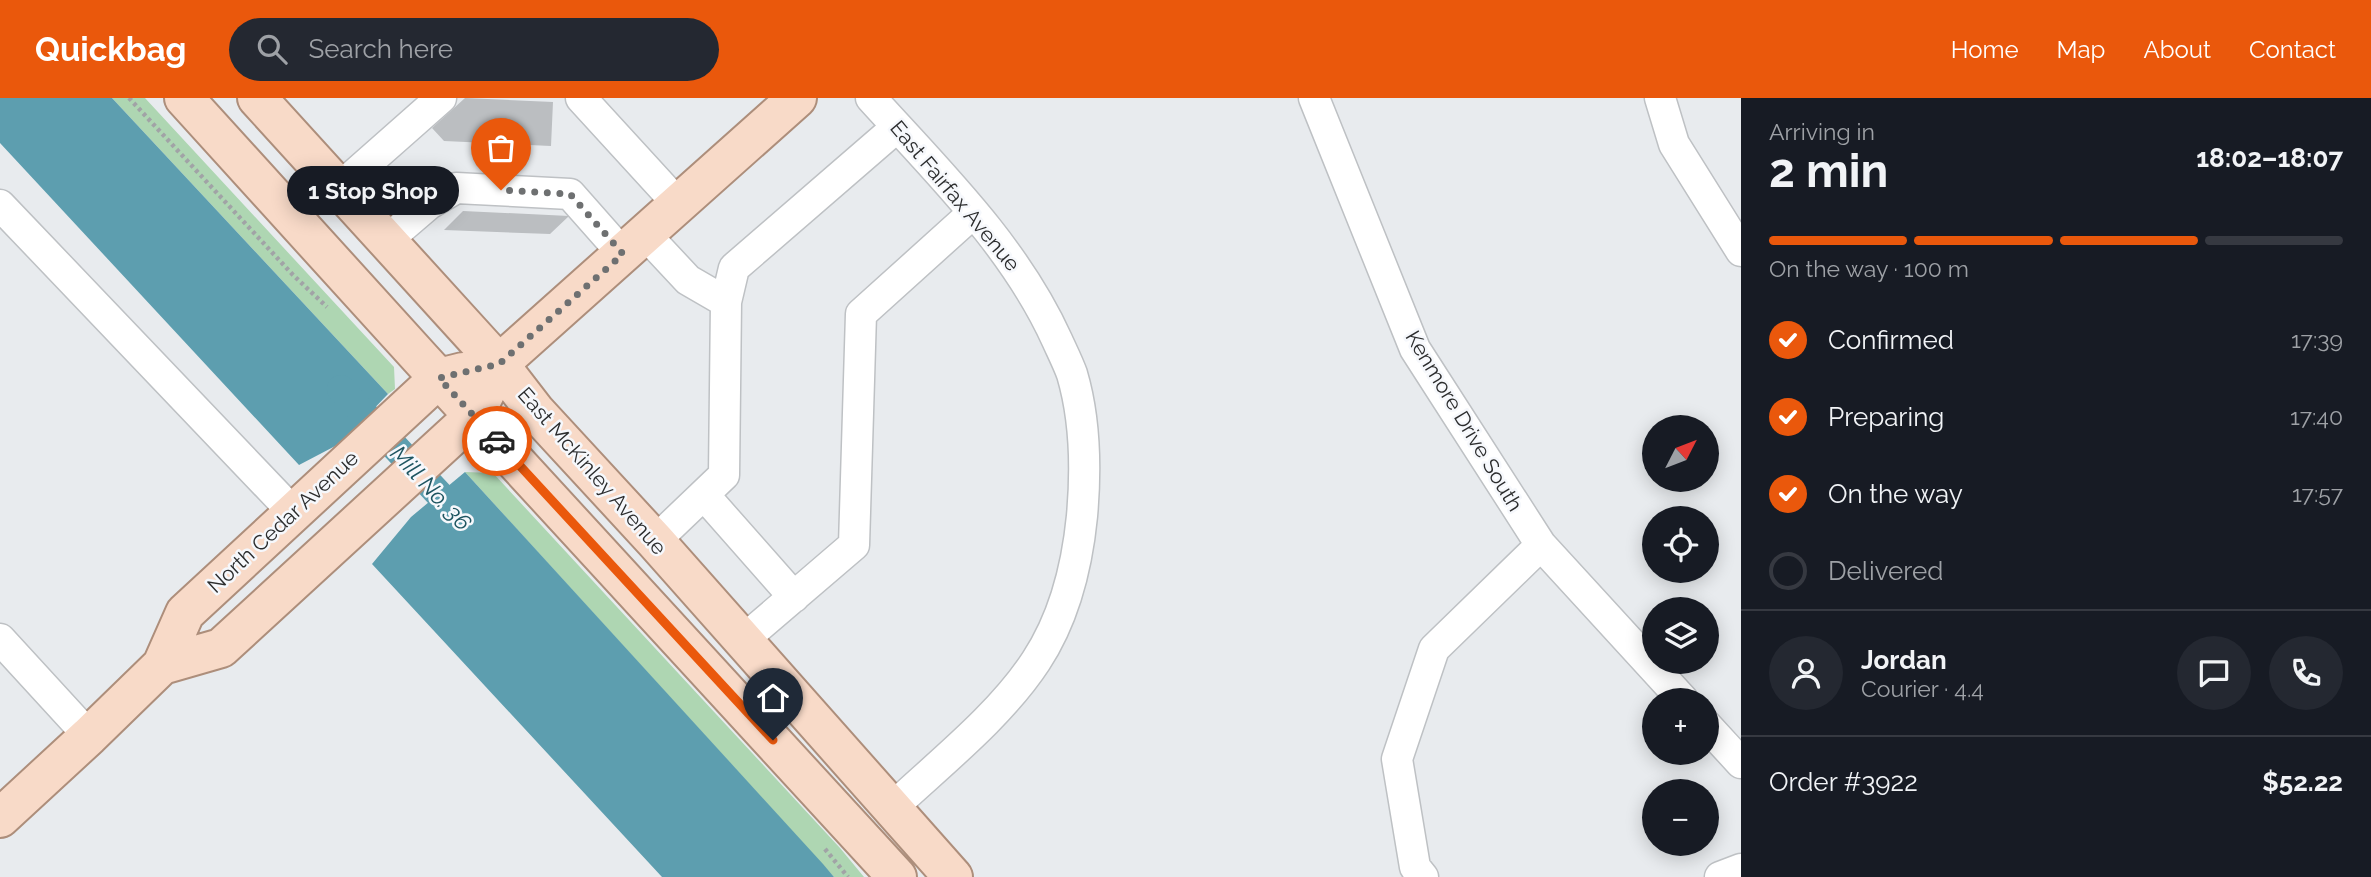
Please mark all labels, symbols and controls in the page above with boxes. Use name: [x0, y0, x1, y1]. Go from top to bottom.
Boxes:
search box: [229, 18, 719, 81]
text: Quickbag: [35, 30, 187, 69]
icon: search: [253, 30, 291, 68]
text: Search here: [309, 34, 453, 64]
text: Home: [1951, 35, 2019, 64]
text: Map: [2057, 35, 2105, 64]
text: About: [2143, 35, 2211, 64]
text: Contact: [2249, 35, 2336, 64]
street label: East Fairfax Avenue: [885, 115, 1026, 276]
pin: [471, 118, 531, 190]
text: Arriving in: [1769, 118, 1875, 145]
icon: bag: [482, 129, 520, 167]
text: 18:02–18:07: [2196, 143, 2343, 173]
text: 2 min: [1769, 144, 1888, 198]
callout: 1 Stop Shop: [288, 166, 459, 214]
text: 1 Stop Shop: [308, 177, 438, 204]
text: On the way · 100 m: [1769, 255, 1969, 282]
icon: check: [1769, 321, 1807, 359]
text: Confirmed: [1828, 325, 1954, 355]
street label: Kenmore Drive South: [1401, 326, 1528, 516]
text: 17:39: [2291, 326, 2343, 353]
street label: East McKinley Avenue: [513, 382, 672, 560]
icon: check: [1769, 398, 1807, 436]
text: Preparing: [1828, 402, 1944, 432]
text: 17:40: [2290, 403, 2343, 430]
courier: [462, 406, 532, 476]
north arrow: [1642, 415, 1718, 492]
map controls: [1642, 415, 1719, 856]
icon: car: [478, 422, 516, 460]
water label: Mill No. 36: [385, 440, 478, 536]
street label: North Cedar Avenue: [202, 445, 363, 598]
icon: check: [1769, 475, 1807, 513]
text: On the way: [1828, 479, 1963, 509]
text: 17:57: [2292, 480, 2343, 507]
button: locate: [1642, 506, 1719, 583]
text: Delivered: [1828, 556, 1943, 586]
button: layers: [1642, 597, 1719, 674]
button: person: [1769, 636, 1843, 710]
button: chat: [2177, 636, 2251, 710]
button: phone: [2269, 636, 2343, 710]
text: Jordan: [1861, 645, 1947, 675]
pin: [743, 668, 803, 740]
text: Courier · 4.4: [1861, 675, 1984, 702]
icon: home: [754, 679, 792, 717]
button: +: [1642, 688, 1719, 765]
text: Order #3922: [1769, 767, 1918, 797]
text: $52.22: [2262, 767, 2343, 797]
button: −: [1642, 779, 1719, 856]

